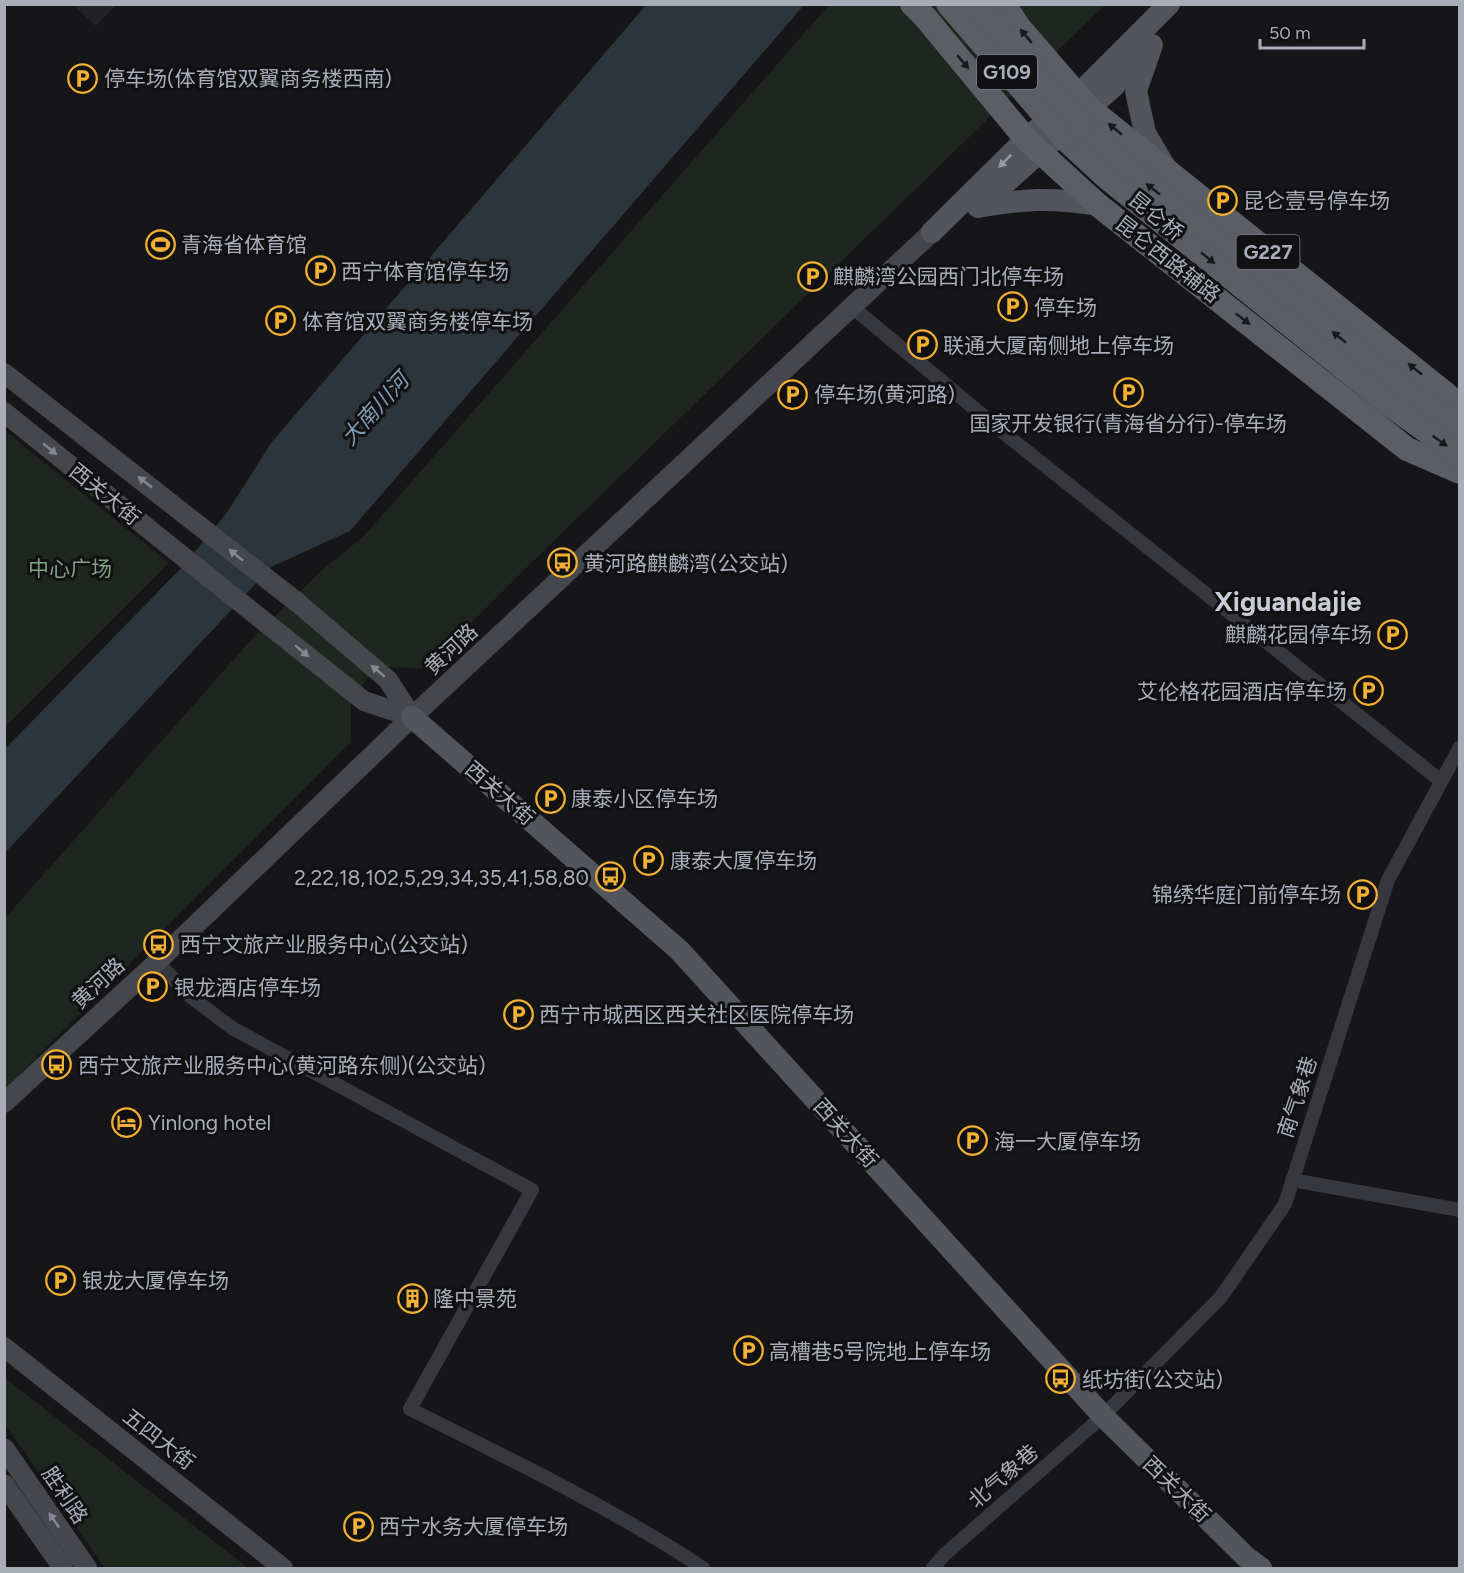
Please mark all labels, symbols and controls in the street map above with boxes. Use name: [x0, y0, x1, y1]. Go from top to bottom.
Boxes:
scale bar: [1260, 12, 1364, 50]
text: 50 m: [1269, 22, 1311, 44]
one-way arrow: [1020, 29, 1033, 44]
one-way arrow: [956, 54, 969, 70]
road number: G109: [977, 55, 1037, 89]
parking icon: 停车场(体育馆双翼商务楼西南): [67, 62, 99, 94]
place label: 停车场(体育馆双翼商务楼西南): [104, 66, 392, 91]
one-way arrow: [1107, 123, 1123, 136]
one-way arrow: [999, 153, 1013, 167]
one-way arrow: [1145, 183, 1161, 196]
parking icon: 昆仑壹号停车场: [1206, 184, 1238, 216]
street label: 昆仑桥: [1124, 186, 1188, 246]
place label: 昆仑壹号停车场: [1243, 188, 1390, 213]
street label: 昆仑西路辅路: [1111, 210, 1225, 308]
sports icon: 青海省体育馆: [144, 228, 176, 260]
place label: 青海省体育馆: [181, 232, 307, 257]
road number: G227: [1236, 235, 1300, 269]
one-way arrow: [1200, 251, 1215, 264]
parking icon: 西宁体育馆停车场: [304, 255, 336, 287]
place label: 西宁体育馆停车场: [341, 259, 509, 284]
parking icon: 麒麟湾公园西门北停车场: [796, 260, 828, 292]
place label: 麒麟湾公园西门北停车场: [833, 264, 1064, 289]
parking icon: 停车场: [997, 291, 1029, 323]
place label: 停车场: [1034, 295, 1097, 320]
parking icon: 体育馆双翼商务楼停车场: [265, 305, 297, 337]
place label: 体育馆双翼商务楼停车场: [302, 309, 533, 334]
one-way arrow: [1236, 312, 1251, 325]
parking icon: 联通大厦南侧地上停车场: [906, 329, 938, 361]
one-way arrow: [1331, 331, 1346, 344]
place label: 联通大厦南侧地上停车场: [943, 333, 1174, 358]
one-way arrow: [1407, 363, 1423, 376]
water label: 大南川河: [336, 364, 417, 451]
parking icon: 国家开发银行(青海省分行)-停车场: [1112, 376, 1144, 408]
parking icon: 停车场(黄河路): [777, 378, 809, 410]
place label: 停车场(黄河路): [814, 382, 955, 407]
place label: 国家开发银行(青海省分行)-停车场: [969, 411, 1287, 436]
one-way arrow: [1432, 435, 1448, 447]
one-way arrow: [42, 442, 58, 455]
street label: 西关大街: [64, 458, 146, 530]
one-way arrow: [138, 477, 153, 489]
bus stop icon: 黄河路麒麟湾(公交站): [547, 547, 579, 579]
one-way arrow: [228, 548, 244, 561]
place label: 黄河路麒麟湾(公交站): [584, 551, 788, 576]
park label: 中心广场: [28, 556, 112, 581]
district label: Xiguandajie: [1214, 585, 1362, 618]
street label: 黄河路: [419, 618, 483, 680]
parking icon: 麒麟花园停车场: [1377, 618, 1409, 650]
place label: 麒麟花园停车场: [1225, 622, 1372, 647]
one-way arrow: [294, 645, 310, 658]
one-way arrow: [371, 665, 386, 678]
parking icon: 艾伦格花园酒店停车场: [1352, 675, 1384, 707]
place label: 艾伦格花园酒店停车场: [1137, 679, 1347, 704]
street label: 西关大街: [460, 756, 540, 830]
parking icon: 康泰小区停车场: [534, 782, 566, 814]
place label: 康泰小区停车场: [571, 786, 718, 811]
parking icon: 康泰大厦停车场: [633, 844, 665, 876]
place label: 康泰大厦停车场: [670, 848, 817, 873]
bus stop icon: 2,22,18,102,5,29,34,35,41,58,80: [594, 861, 626, 893]
place label: 2,22,18,102,5,29,34,35,41,58,80: [294, 865, 589, 890]
parking icon: 锦绣华庭门前停车场: [1346, 878, 1378, 910]
place label: 锦绣华庭门前停车场: [1152, 882, 1341, 907]
bus stop icon: 西宁文旅产业服务中心(公交站): [143, 928, 175, 960]
place label: 西宁文旅产业服务中心(公交站): [180, 932, 468, 957]
street label: 黄河路: [66, 952, 130, 1014]
parking icon: 银龙酒店停车场: [137, 971, 169, 1003]
place label: 银龙酒店停车场: [174, 975, 321, 1000]
parking icon: 西宁市城西区西关社区医院停车场: [502, 998, 534, 1030]
place label: 西宁市城西区西关社区医院停车场: [539, 1002, 854, 1027]
bus stop icon: 西宁文旅产业服务中心(黄河路东侧)(公交站): [41, 1049, 73, 1081]
place label: 西宁文旅产业服务中心(黄河路东侧)(公交站): [78, 1053, 486, 1078]
street label: 南气象巷: [1272, 1053, 1322, 1141]
street label: 西关大街: [809, 1093, 883, 1173]
hotel icon: Yinlong hotel: [111, 1106, 143, 1138]
place label: Yinlong hotel: [148, 1110, 271, 1135]
parking icon: 海一大厦停车场: [957, 1125, 989, 1157]
place label: 海一大厦停车场: [994, 1129, 1141, 1154]
parking icon: 银龙大厦停车场: [45, 1264, 77, 1296]
place label: 银龙大厦停车场: [82, 1268, 229, 1293]
building icon: 隆中景苑: [396, 1282, 428, 1314]
place label: 隆中景苑: [433, 1286, 517, 1311]
parking icon: 高槽巷5号院地上停车场: [732, 1335, 764, 1367]
place label: 高槽巷5号院地上停车场: [769, 1339, 991, 1364]
bus stop icon: 纸坊街(公交站): [1045, 1363, 1077, 1395]
place label: 纸坊街(公交站): [1082, 1367, 1223, 1392]
street label: 五四大街: [118, 1403, 200, 1475]
street label: 北气象巷: [963, 1439, 1043, 1513]
street label: 西关大街: [1138, 1451, 1216, 1527]
street label: 胜利路: [37, 1462, 93, 1528]
parking icon: 西宁水务大厦停车场: [342, 1510, 374, 1542]
one-way arrow: [48, 1513, 60, 1529]
place label: 西宁水务大厦停车场: [379, 1514, 568, 1539]

